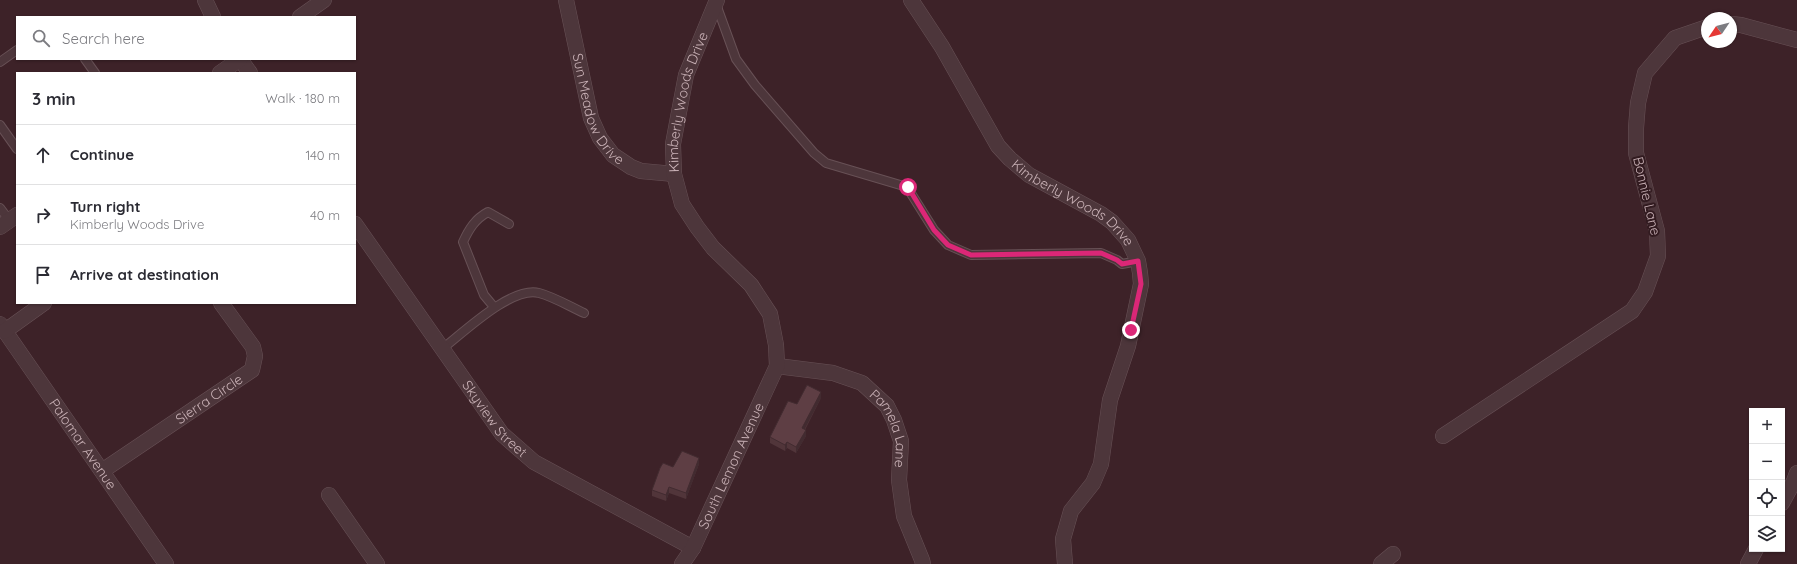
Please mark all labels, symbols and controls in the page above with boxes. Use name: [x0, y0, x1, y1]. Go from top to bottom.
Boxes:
north arrow: [1701, 12, 1737, 48]
search box: [16, 16, 356, 60]
icon: search: [30, 27, 52, 49]
text: Search here: [62, 29, 145, 48]
street label: Kimberly Woods Drive: [664, 29, 712, 173]
street label: Sun Meadow Drive: [569, 52, 628, 169]
text: 3 min: [32, 88, 76, 109]
text: Walk · 180 m: [265, 90, 340, 106]
icon: ahead: [32, 144, 54, 166]
text: Continue: [70, 145, 134, 164]
text: 140 m: [305, 147, 340, 163]
street label: Kimberly Woods Drive: [1008, 155, 1138, 249]
street label: Bonnie Lane: [1629, 155, 1665, 237]
route start: [899, 178, 917, 196]
text: Turn right: [70, 197, 141, 216]
icon: right: [32, 204, 54, 226]
text: 40 m: [310, 207, 340, 223]
text: Kimberly Woods Drive: [70, 216, 204, 232]
icon: arrive: [32, 264, 54, 286]
text: Arrive at destination: [70, 265, 219, 284]
route end: [1122, 321, 1140, 339]
street label: Sierra Circle: [172, 370, 246, 428]
street label: Skyview Street: [458, 377, 531, 461]
street label: Pamela Lane: [866, 385, 910, 468]
street label: Palomar Avenue: [45, 395, 121, 493]
street label: South Lemon Avenue: [694, 400, 768, 532]
map controls: [1749, 408, 1785, 552]
button: +: [1749, 408, 1785, 444]
button: −: [1749, 444, 1785, 480]
button: locate: [1749, 480, 1785, 516]
button: layers: [1749, 516, 1785, 552]

